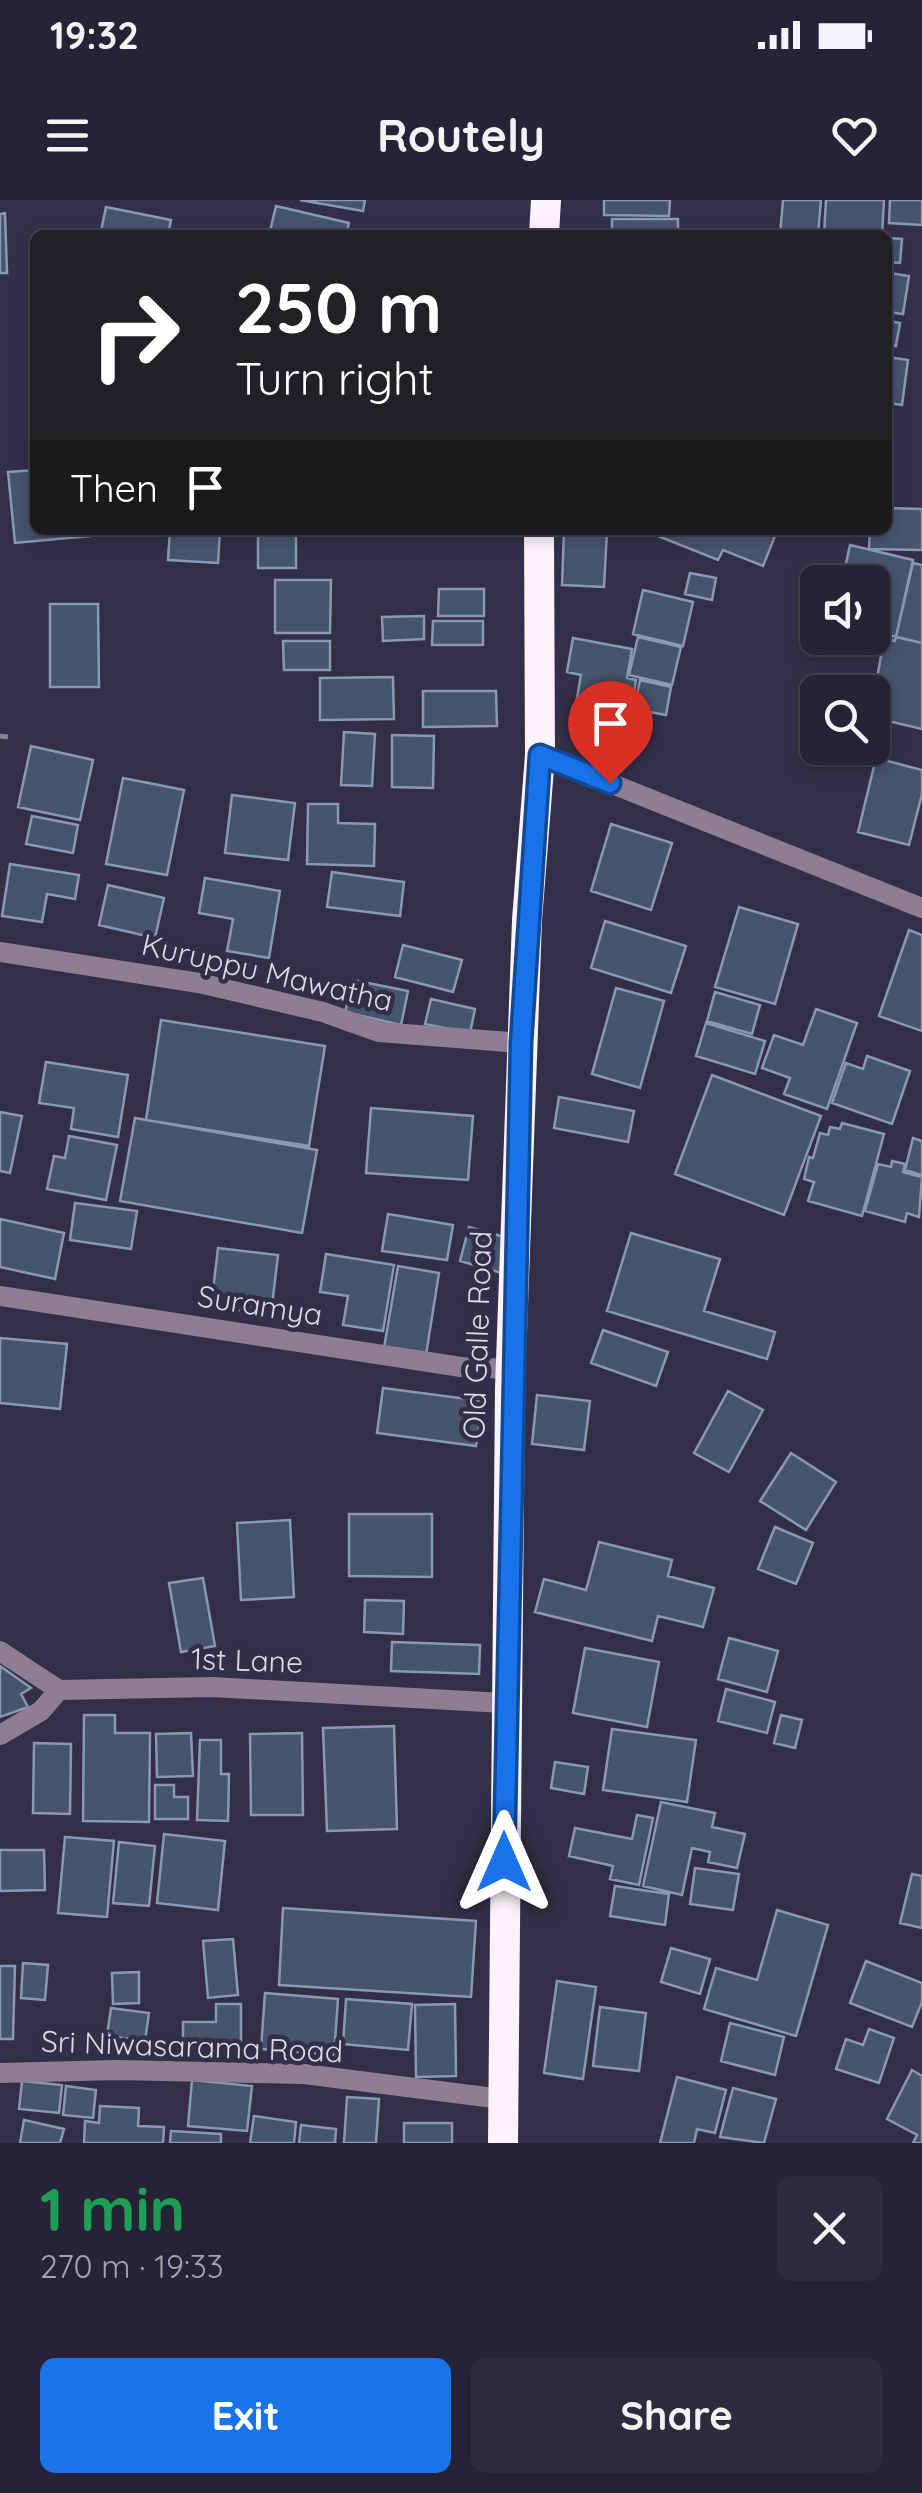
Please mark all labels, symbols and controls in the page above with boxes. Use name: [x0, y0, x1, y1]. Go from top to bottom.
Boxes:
text: 19:32: [50, 11, 139, 59]
text: Routely: [377, 107, 545, 163]
icon: menu: [40, 108, 95, 163]
icon: heart: [827, 108, 882, 163]
text: 250 m: [235, 263, 442, 351]
icon: right: [70, 270, 200, 400]
text: Turn right: [235, 350, 434, 406]
icon: arrive: [178, 460, 233, 515]
text: Then: [70, 464, 158, 512]
map controls: [800, 565, 890, 765]
button: sound: [800, 565, 890, 655]
button: search: [800, 675, 890, 765]
pin: [568, 681, 653, 784]
icon: arrive: [583, 696, 638, 751]
street label: Kuruppu Mawatha: [138, 925, 396, 1019]
street label: Old Galle Road: [454, 1230, 500, 1440]
street label: Suramya: [195, 1276, 325, 1334]
street label: 1st Lane: [190, 1639, 304, 1681]
position arrow: [452, 1810, 556, 1914]
street label: Sri Niwasarama Road: [40, 2022, 344, 2070]
text: 1 min: [40, 2171, 185, 2246]
button: close: [777, 2176, 882, 2281]
text: 270 m · 19:33: [40, 2246, 223, 2286]
button: Exit: [40, 2358, 451, 2473]
button: Share: [471, 2358, 882, 2473]

